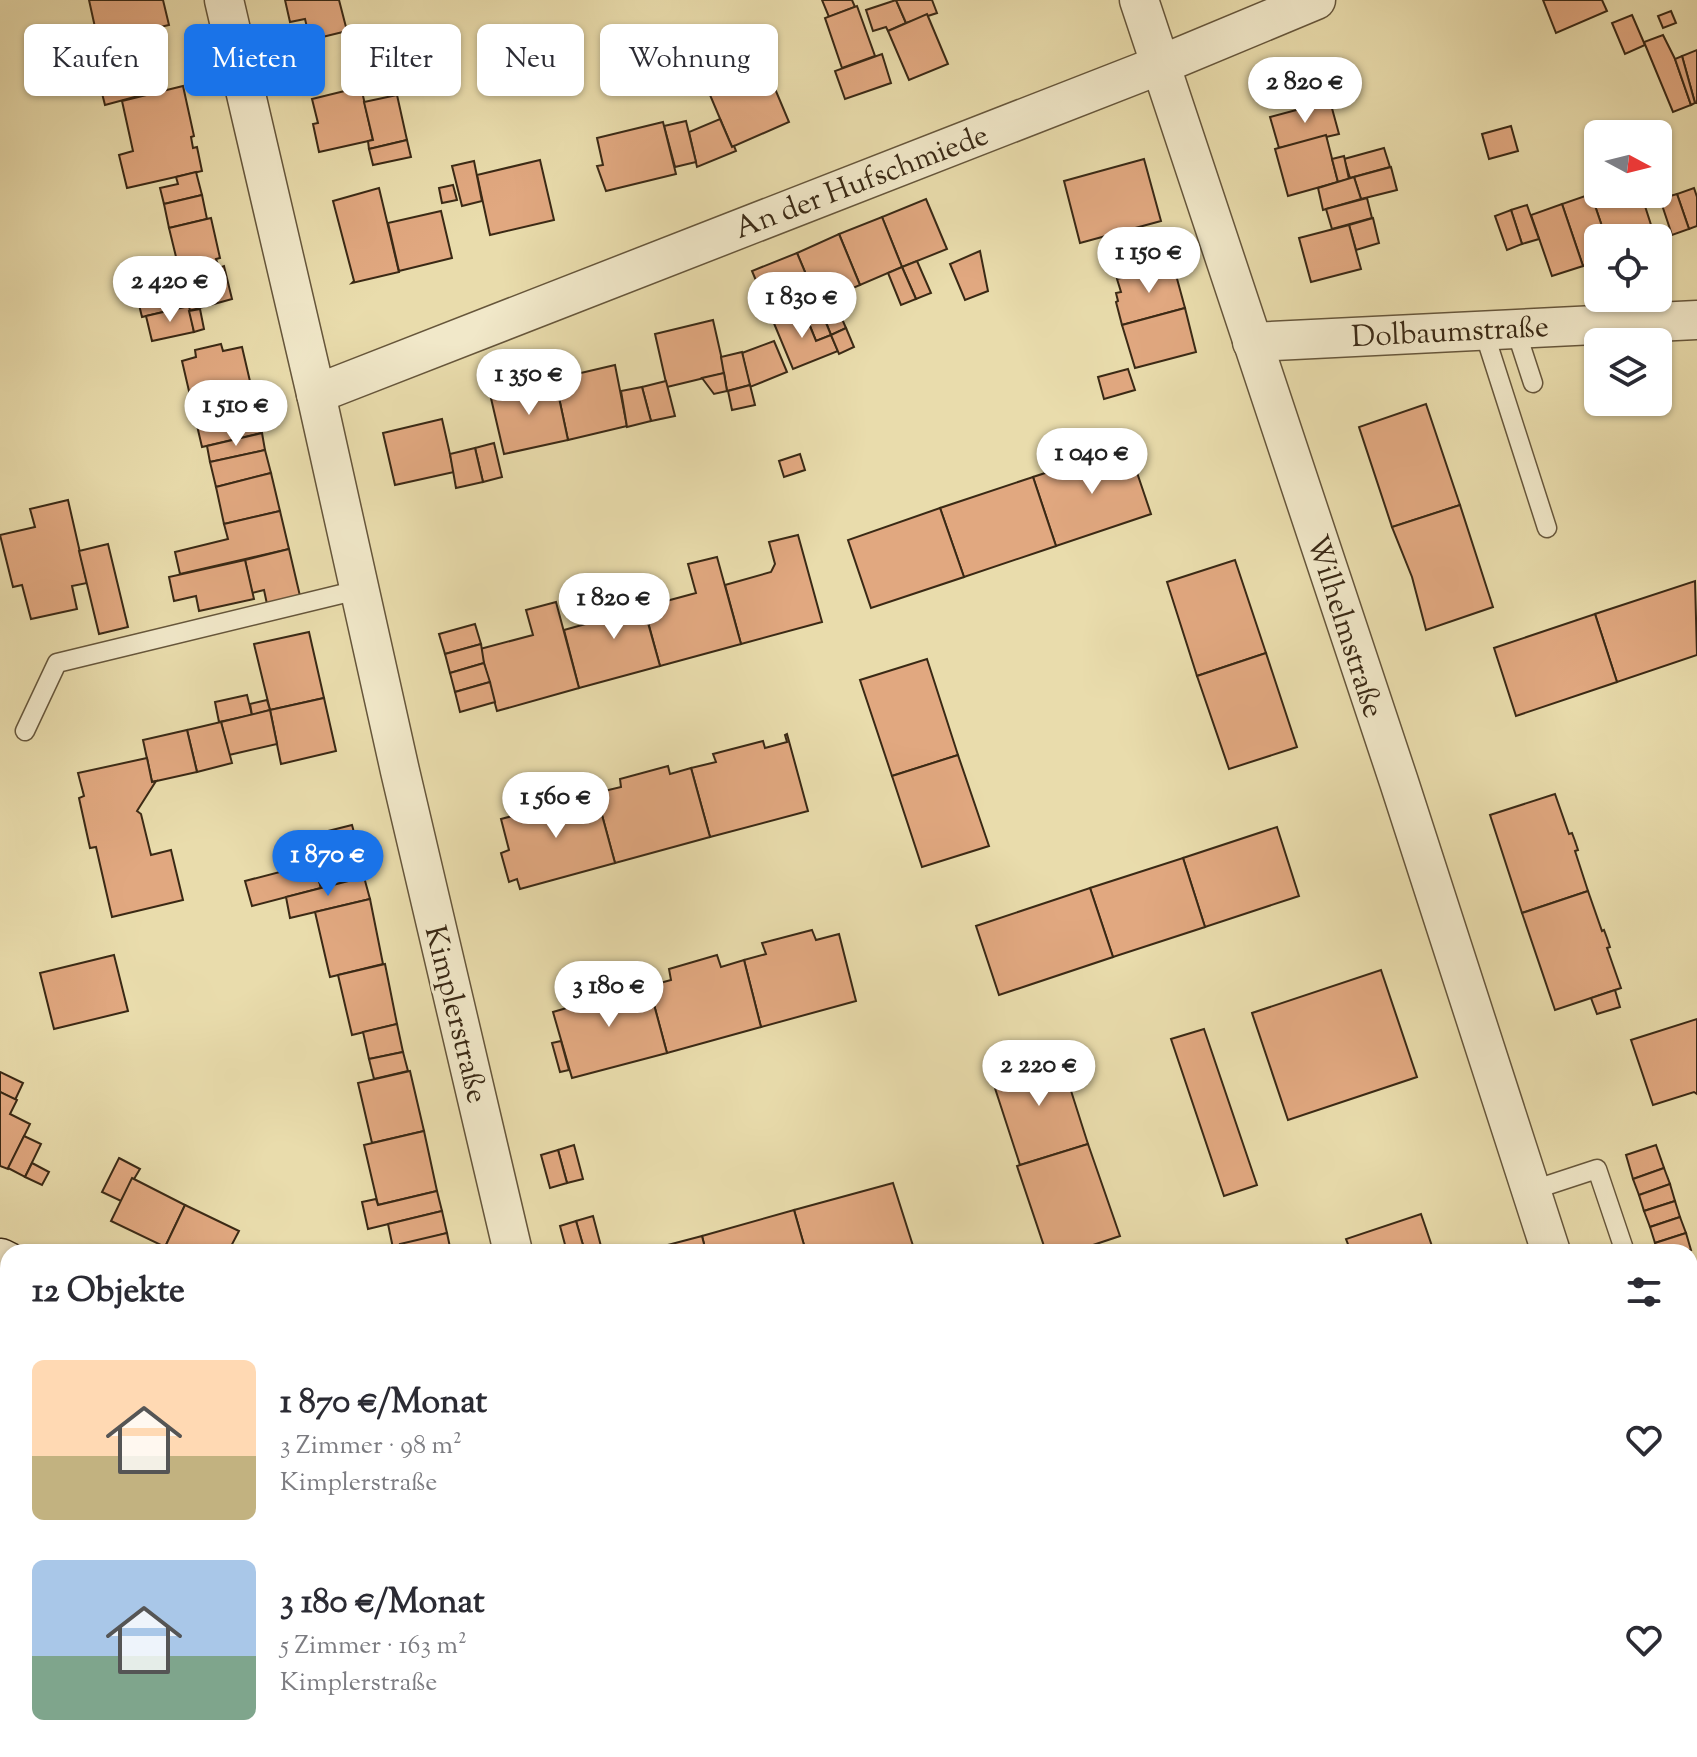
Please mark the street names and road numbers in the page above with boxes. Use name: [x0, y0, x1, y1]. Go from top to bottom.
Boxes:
street label: An der Hufschmiede: [729, 115, 995, 252]
street label: Dolbaumstraße: [1350, 307, 1550, 360]
street label: Wilhelmstraße: [1294, 530, 1393, 724]
street label: Kimplerstraße: [412, 921, 497, 1108]

